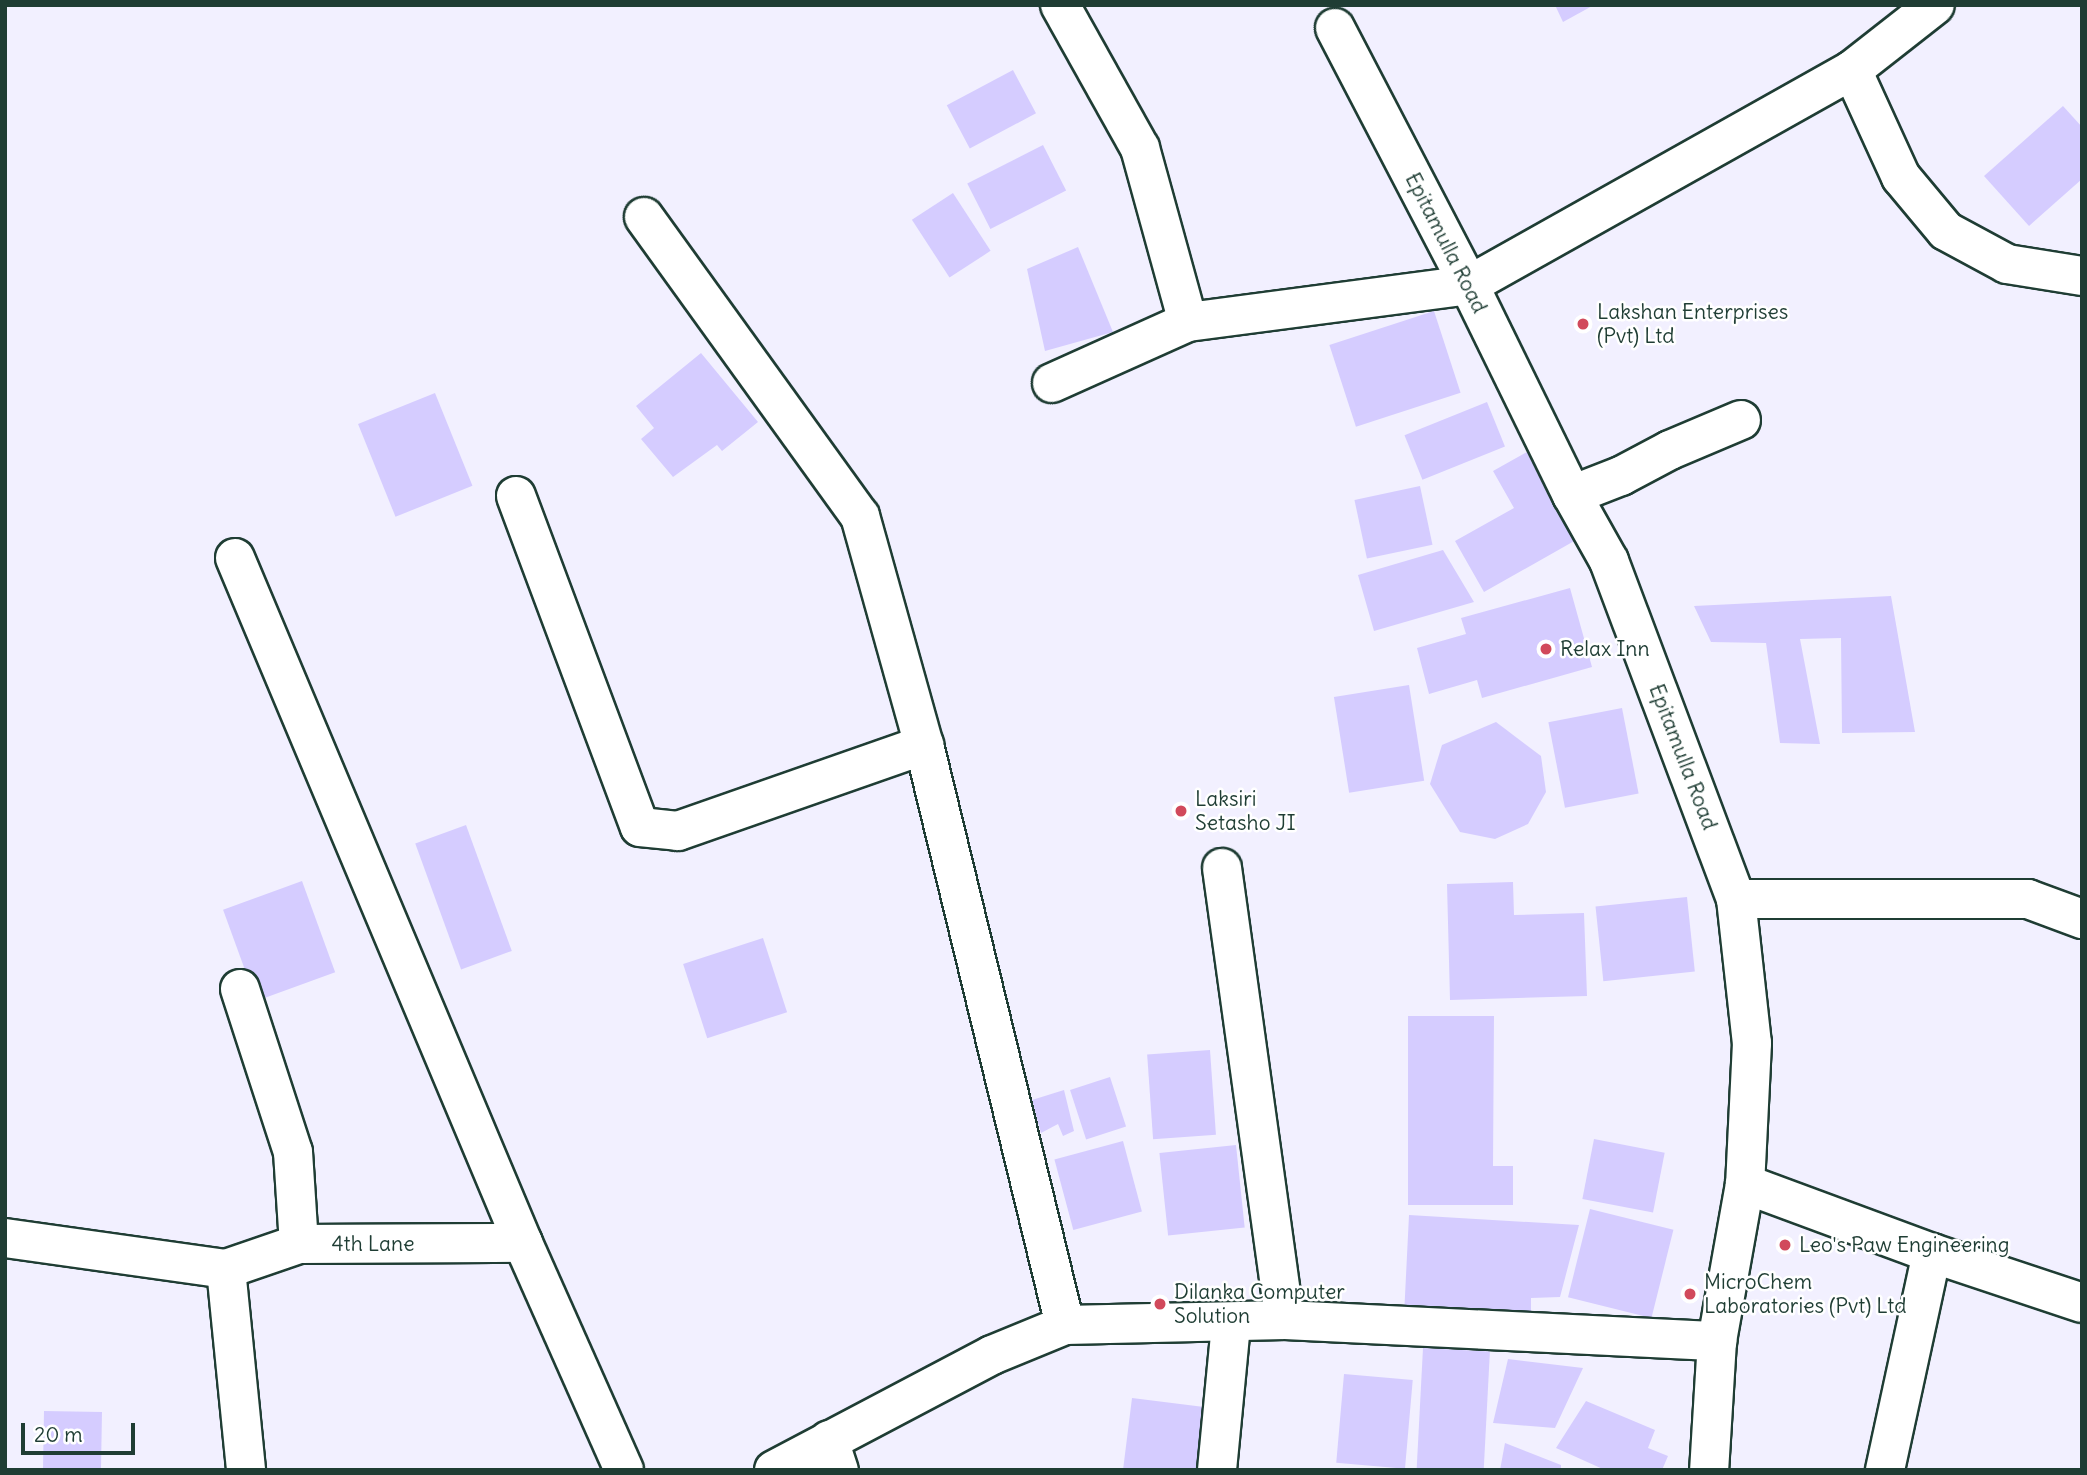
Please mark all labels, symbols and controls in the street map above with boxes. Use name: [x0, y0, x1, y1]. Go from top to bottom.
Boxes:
street label: Epitamulla Road: [1400, 169, 1492, 317]
place label: Lakshan Enterprises (Pvt) Ltd: [1597, 299, 1788, 349]
marker: Lakshan Enterprises (Pvt) Ltd: [1575, 316, 1591, 332]
place label: Relax Inn: [1560, 636, 1650, 662]
marker: Relax Inn: [1538, 641, 1554, 657]
street label: Epitamulla Road: [1644, 681, 1722, 833]
place label: Laksiri Setasho JI: [1195, 786, 1296, 836]
marker: Laksiri Setasho JI: [1173, 803, 1189, 819]
street label: 4th Lane: [331, 1231, 415, 1257]
place label: Leo's Paw Engineering: [1799, 1232, 2009, 1258]
marker: Leo's Paw Engineering: [1777, 1237, 1793, 1253]
place label: MicroChem Laboratories (Pvt) Ltd: [1704, 1269, 1907, 1319]
place label: Dilanka Computer Solution: [1174, 1279, 1345, 1329]
marker: MicroChem Laboratories (Pvt) Ltd: [1682, 1286, 1698, 1302]
marker: Dilanka Computer Solution: [1152, 1296, 1168, 1312]
scale bar: [24, 1408, 138, 1452]
text: 20 m: [34, 1421, 83, 1448]

